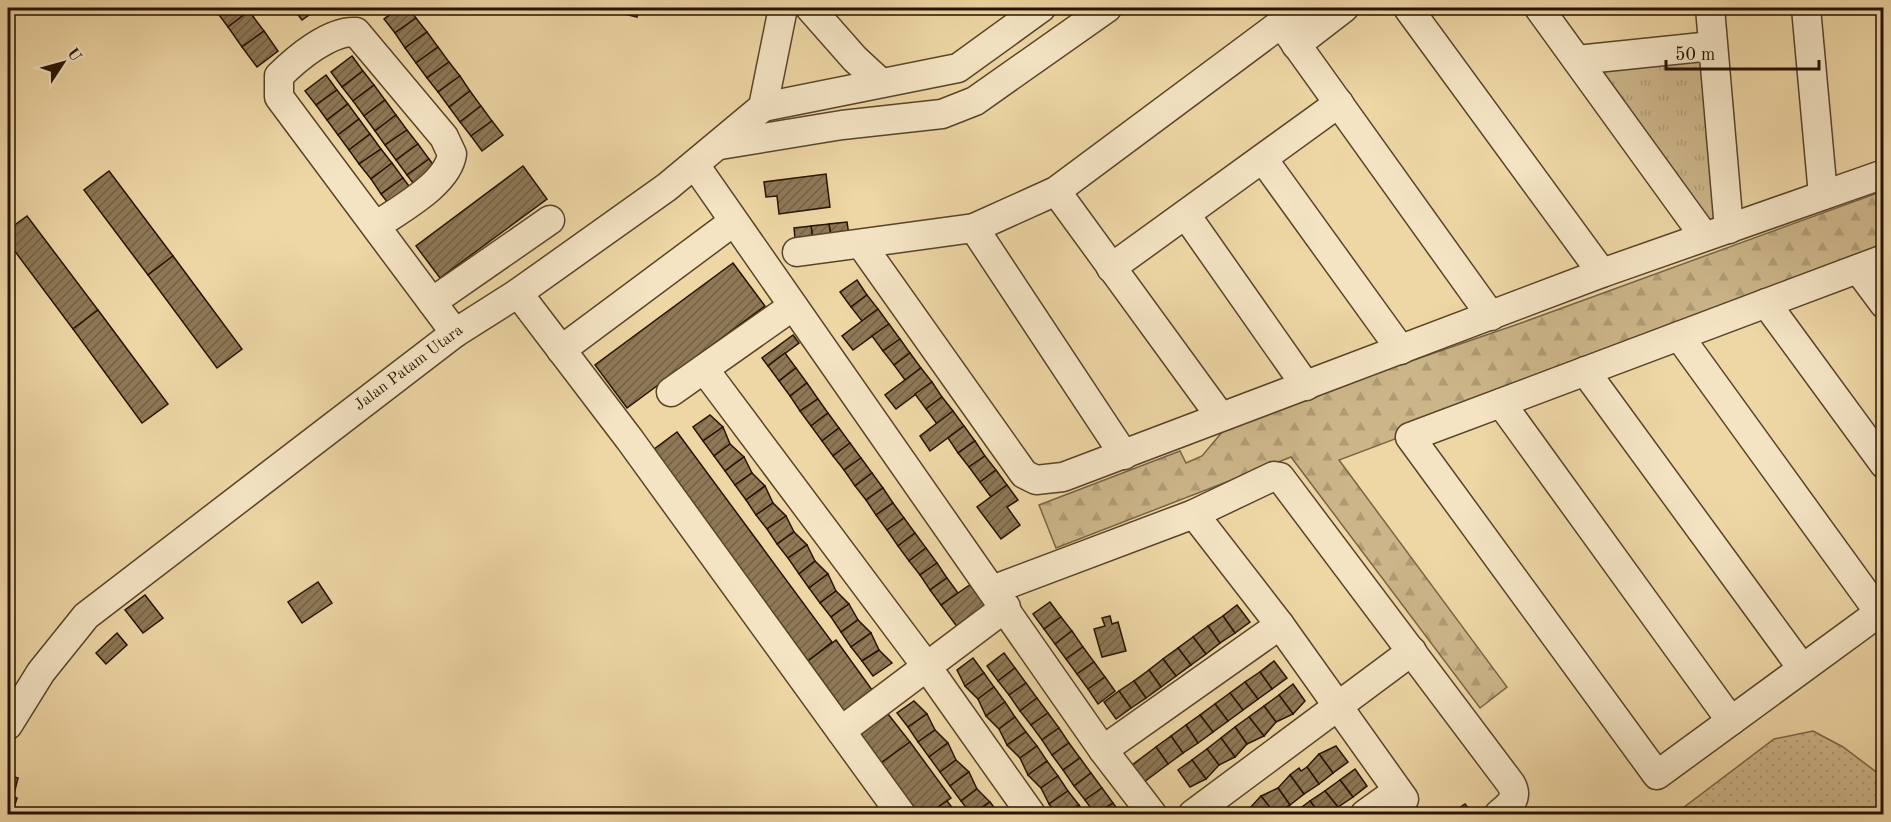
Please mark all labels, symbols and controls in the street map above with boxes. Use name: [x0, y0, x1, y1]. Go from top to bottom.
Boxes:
north arrow: [33, 33, 93, 93]
scale bar: [1666, 33, 1819, 71]
text: U: [63, 46, 84, 65]
text: 50 m: [1675, 46, 1715, 64]
street label: Jalan Patam Utara: [352, 322, 466, 414]

